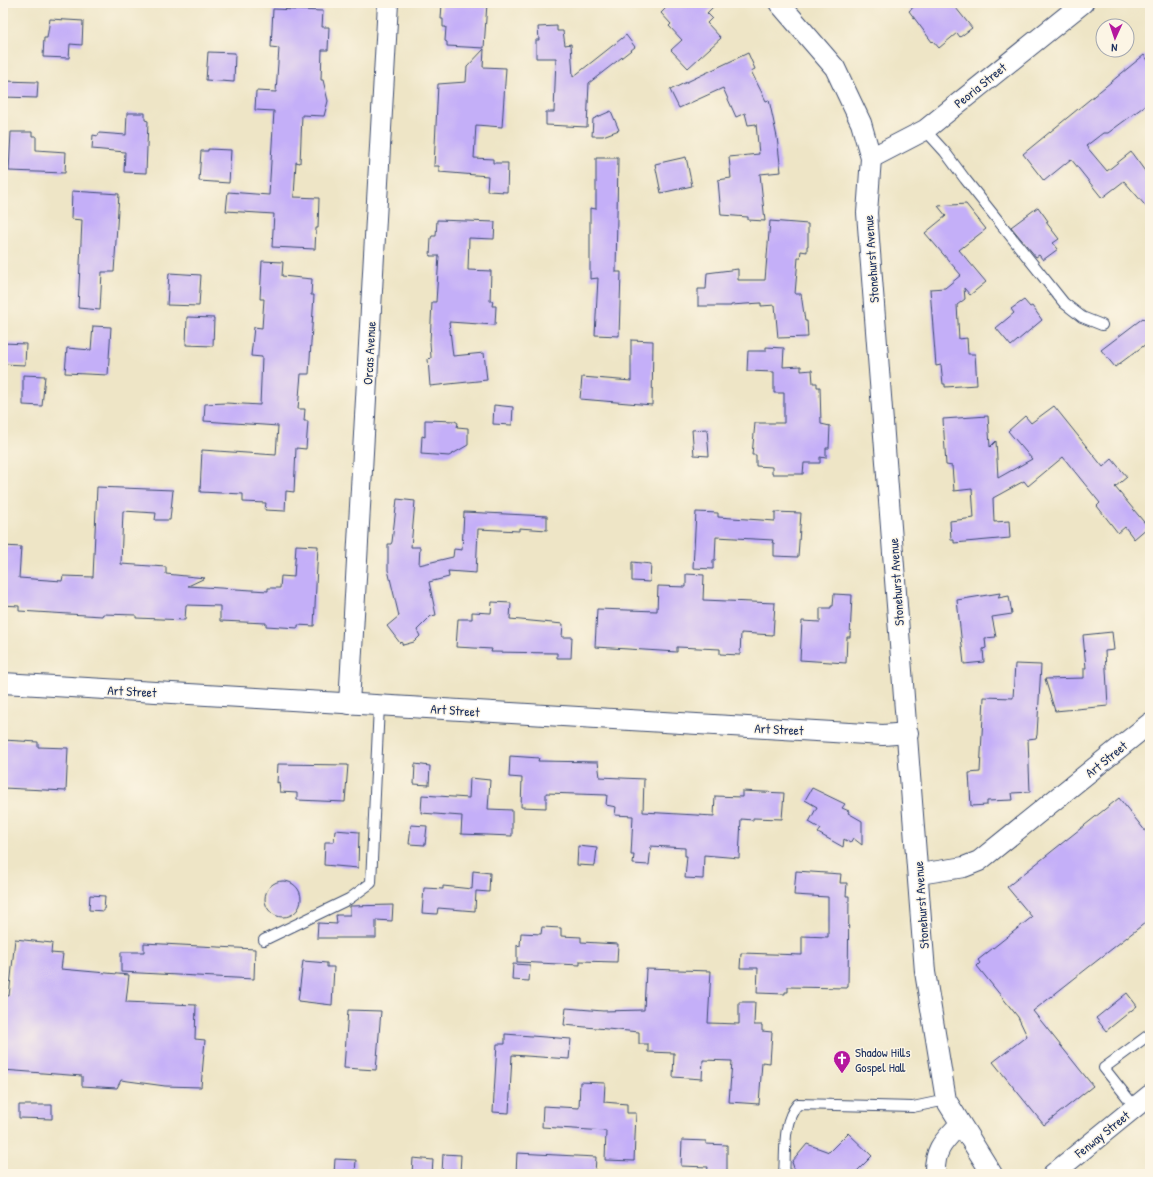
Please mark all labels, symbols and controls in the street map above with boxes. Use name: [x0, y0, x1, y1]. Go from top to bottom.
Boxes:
north arrow: [1095, 18, 1135, 58]
text: N: [1111, 41, 1118, 55]
street label: Peoria Street: [950, 58, 1011, 112]
street label: Stonehurst Avenue: [859, 215, 883, 303]
street label: Orcas Avenue: [358, 321, 380, 385]
street label: Stonehurst Avenue: [884, 538, 908, 626]
street label: Art Street: [107, 681, 158, 701]
street label: Art Street: [430, 699, 481, 721]
street label: Art Street: [754, 719, 805, 739]
street label: Art Street: [1081, 736, 1131, 781]
street label: Stonehurst Avenue: [909, 861, 933, 949]
place label: Shadow Hills Gospel Hall: [855, 1043, 910, 1076]
church icon: Shadow Hills Gospel Hall: [832, 1049, 852, 1074]
street label: Fenway Street: [1070, 1106, 1134, 1162]

